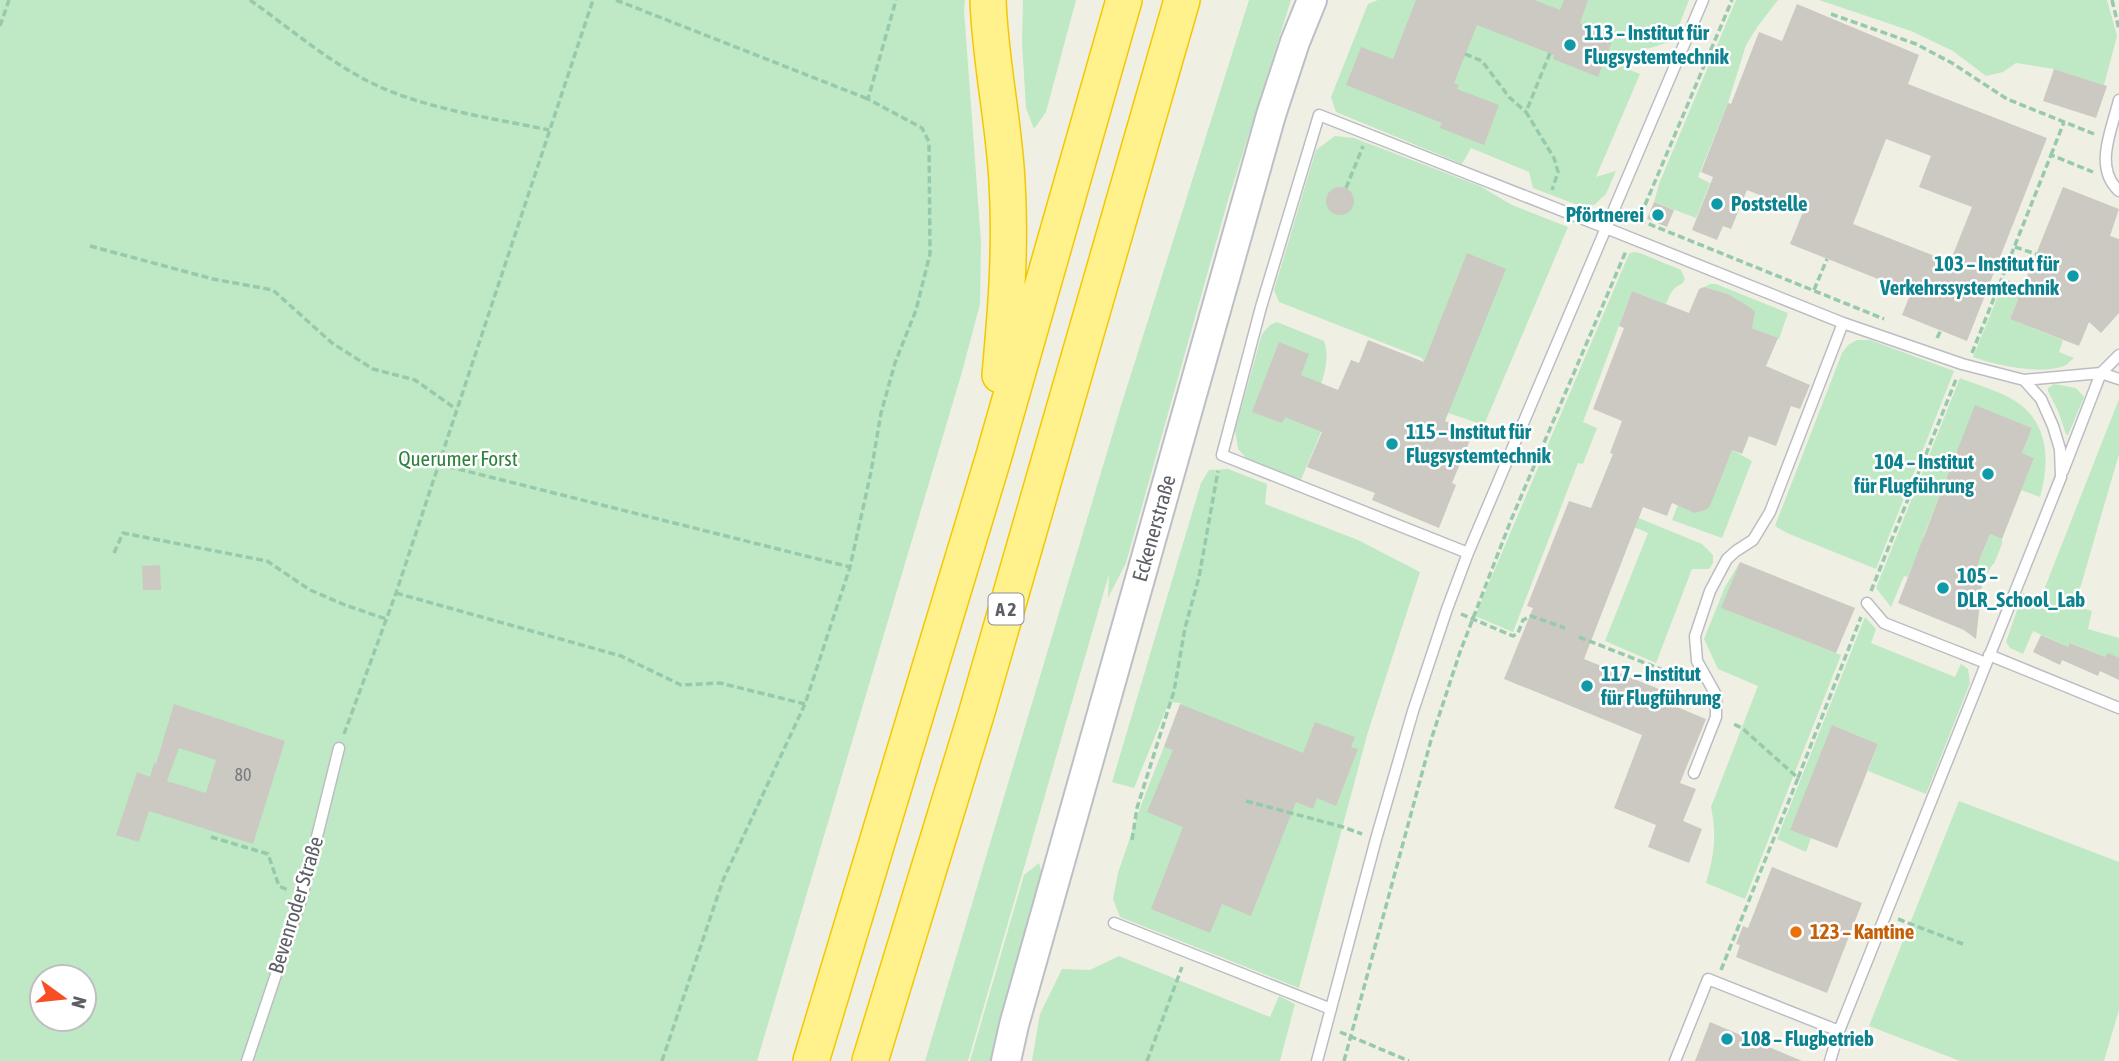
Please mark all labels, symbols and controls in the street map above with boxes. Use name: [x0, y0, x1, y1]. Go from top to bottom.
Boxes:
place label: 113 – Institut für Flugsystemtechnik: [1584, 20, 1729, 68]
marker: 113 – Institut für Flugsystemtechnik: [1562, 37, 1578, 53]
place label: Poststelle: [1731, 191, 1808, 215]
marker: Poststelle: [1709, 196, 1725, 212]
place label: Pförtnerei: [1566, 202, 1644, 226]
marker: Pförtnerei: [1650, 207, 1666, 223]
place label: 103 – Institut für Verkehrssystemtechnik: [1879, 251, 2060, 299]
marker: 103 – Institut für Verkehrssystemtechnik: [2065, 268, 2081, 284]
place label: 115 – Institut für Flugsystemtechnik: [1406, 419, 1551, 467]
marker: 115 – Institut für Flugsystemtechnik: [1384, 436, 1400, 452]
park label: Querumer Forst: [398, 446, 518, 470]
place label: 104 – Institut für Flugführung: [1853, 449, 1975, 497]
marker: 104 – Institut für Flugführung: [1980, 466, 1996, 482]
street label: Eckenerstraße: [1127, 472, 1180, 584]
place label: 105 – DLR_School_Lab: [1957, 563, 2085, 611]
marker: 105 – DLR_School_Lab: [1935, 580, 1951, 596]
road number: A 2: [988, 594, 1024, 624]
place label: 117 – Institut für Flugführung: [1600, 661, 1722, 709]
marker: 117 – Institut für Flugführung: [1579, 678, 1595, 694]
house number: 80: [235, 764, 251, 785]
street label: Bevenroder Straße: [263, 833, 327, 976]
place label: 123 – Kantine: [1810, 919, 1914, 943]
marker: 123 – Kantine: [1788, 924, 1804, 940]
north arrow: [28, 963, 98, 1033]
text: N: [67, 994, 91, 1011]
place label: 108 – Flugbetrieb: [1741, 1026, 1874, 1050]
marker: 108 – Flugbetrieb: [1719, 1031, 1735, 1047]

